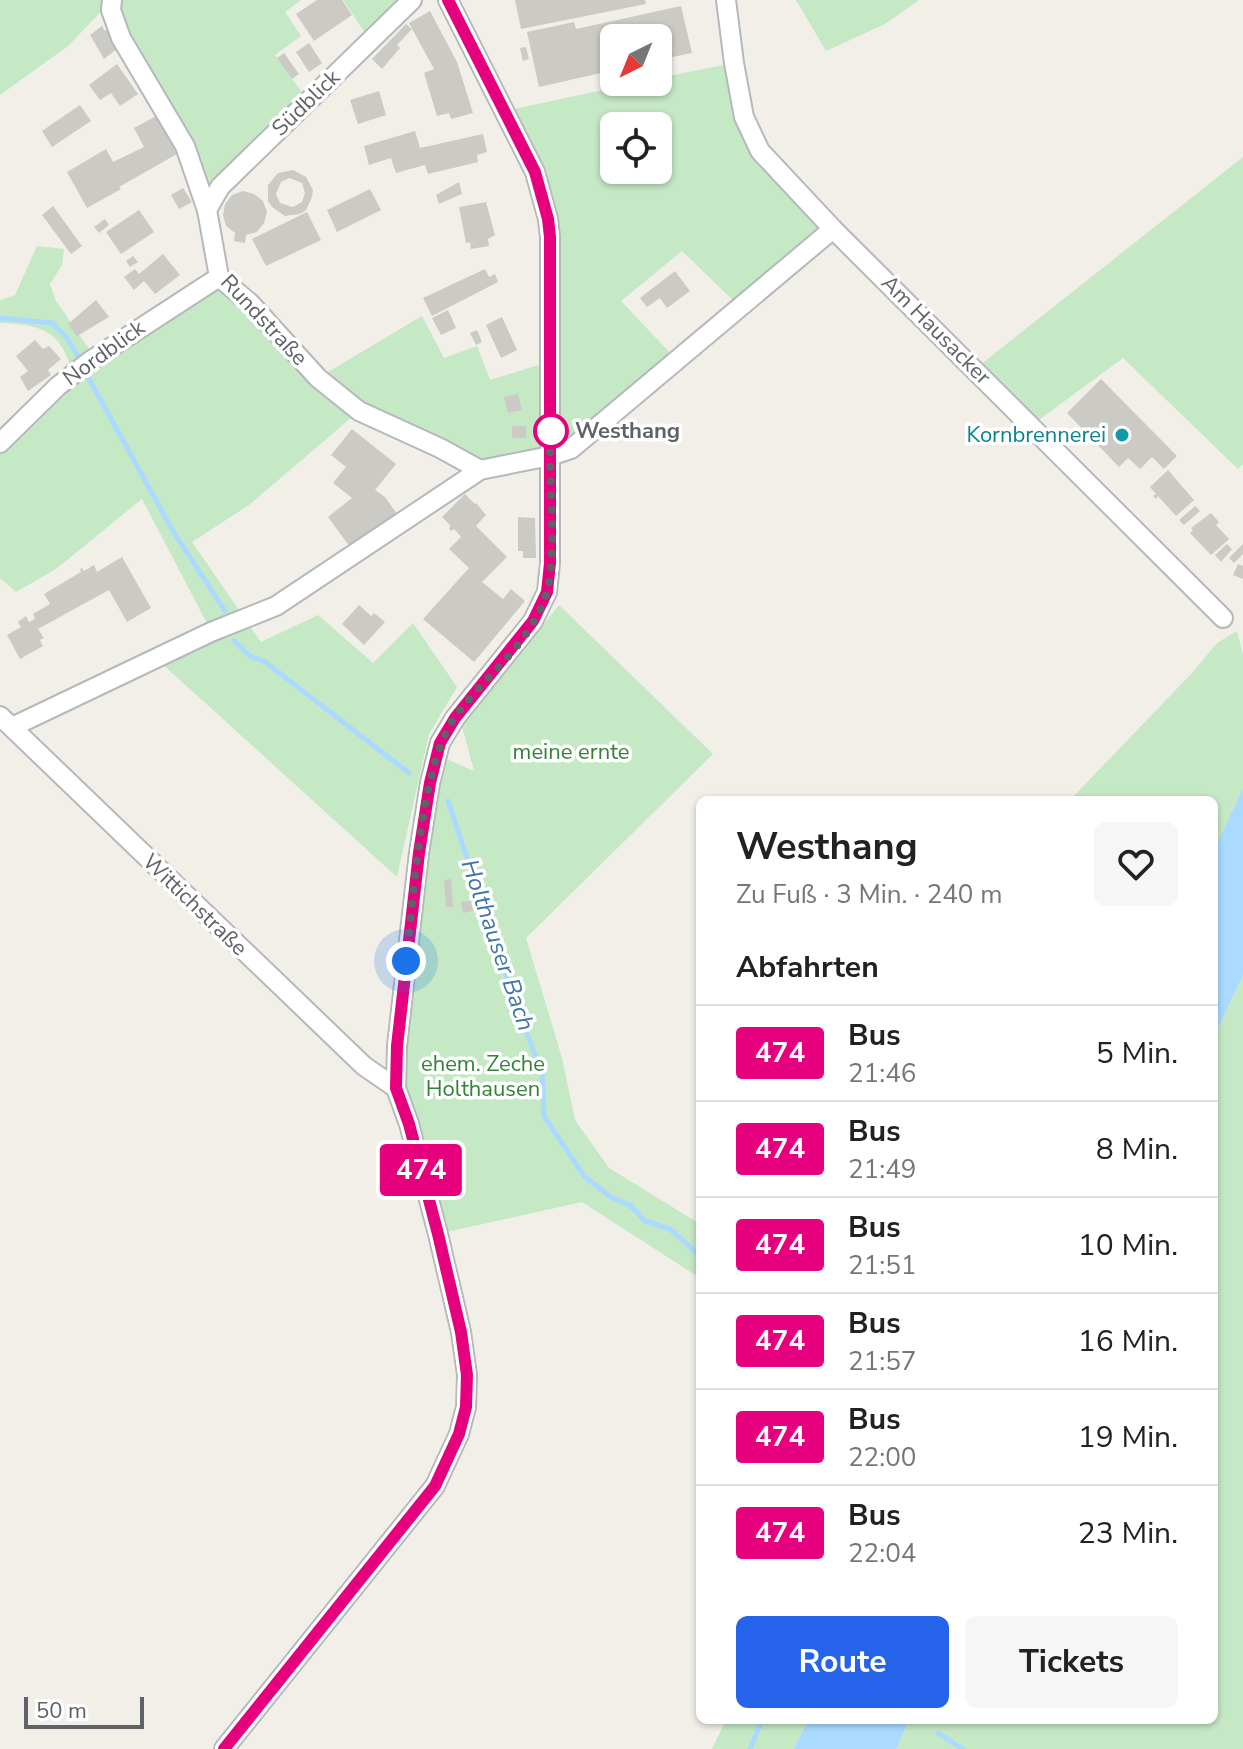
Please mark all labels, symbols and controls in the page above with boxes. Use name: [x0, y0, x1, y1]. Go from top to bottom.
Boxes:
north arrow: [600, 24, 672, 96]
map controls: [600, 24, 672, 184]
street label: Südblick: [265, 62, 347, 143]
button: locate: [600, 112, 672, 184]
street label: Rundstraße: [214, 268, 314, 372]
street label: Am Hausacker: [874, 268, 998, 392]
street label: Nordblick: [57, 312, 152, 393]
marker: Westhang: [534, 414, 568, 448]
place label: Westhang: [575, 416, 680, 446]
place label: Kornbrennerei: [966, 420, 1106, 450]
marker: Kornbrennerei: [1113, 426, 1131, 444]
park label: meine ernte: [513, 737, 629, 767]
text: Westhang: [736, 821, 918, 872]
button: heart: [1094, 822, 1178, 906]
street label: Wittichstraße: [136, 847, 254, 963]
water label: Holthauser Bach: [454, 855, 542, 1035]
text: Zu Fuß · 3 Min. · 240 m: [736, 877, 1002, 912]
your location: [386, 941, 426, 981]
text: Abfahrten: [736, 947, 879, 988]
text: Bus: [848, 1015, 901, 1056]
text: 5 Min.: [1096, 1033, 1178, 1074]
text: 474: [755, 1034, 805, 1072]
park label: ehem. Zeche Holthausen: [421, 1049, 545, 1104]
text: 21:46: [848, 1056, 916, 1091]
text: Bus: [848, 1111, 901, 1152]
text: 8 Min.: [1096, 1129, 1178, 1170]
text: 474: [755, 1130, 805, 1168]
line badge: 474: [375, 1144, 467, 1196]
text: 474: [396, 1151, 446, 1189]
text: 21:49: [848, 1152, 916, 1187]
text: Bus: [848, 1207, 901, 1248]
text: 10 Min.: [1078, 1225, 1178, 1266]
text: 474: [755, 1226, 805, 1264]
text: 21:51: [848, 1248, 916, 1283]
text: Bus: [848, 1303, 901, 1344]
text: 16 Min.: [1078, 1321, 1178, 1362]
text: 474: [755, 1322, 805, 1360]
text: 21:57: [848, 1344, 916, 1379]
text: Bus: [848, 1399, 901, 1440]
text: 19 Min.: [1078, 1417, 1178, 1458]
text: 474: [755, 1418, 805, 1456]
text: 22:00: [848, 1440, 916, 1475]
text: Bus: [848, 1495, 901, 1536]
text: 23 Min.: [1078, 1513, 1178, 1554]
text: 474: [755, 1514, 805, 1552]
text: 22:04: [848, 1536, 916, 1571]
button: Route: [736, 1616, 949, 1708]
button: Tickets: [965, 1616, 1178, 1708]
scale bar: [24, 1693, 144, 1729]
text: 50 m: [36, 1696, 87, 1726]

